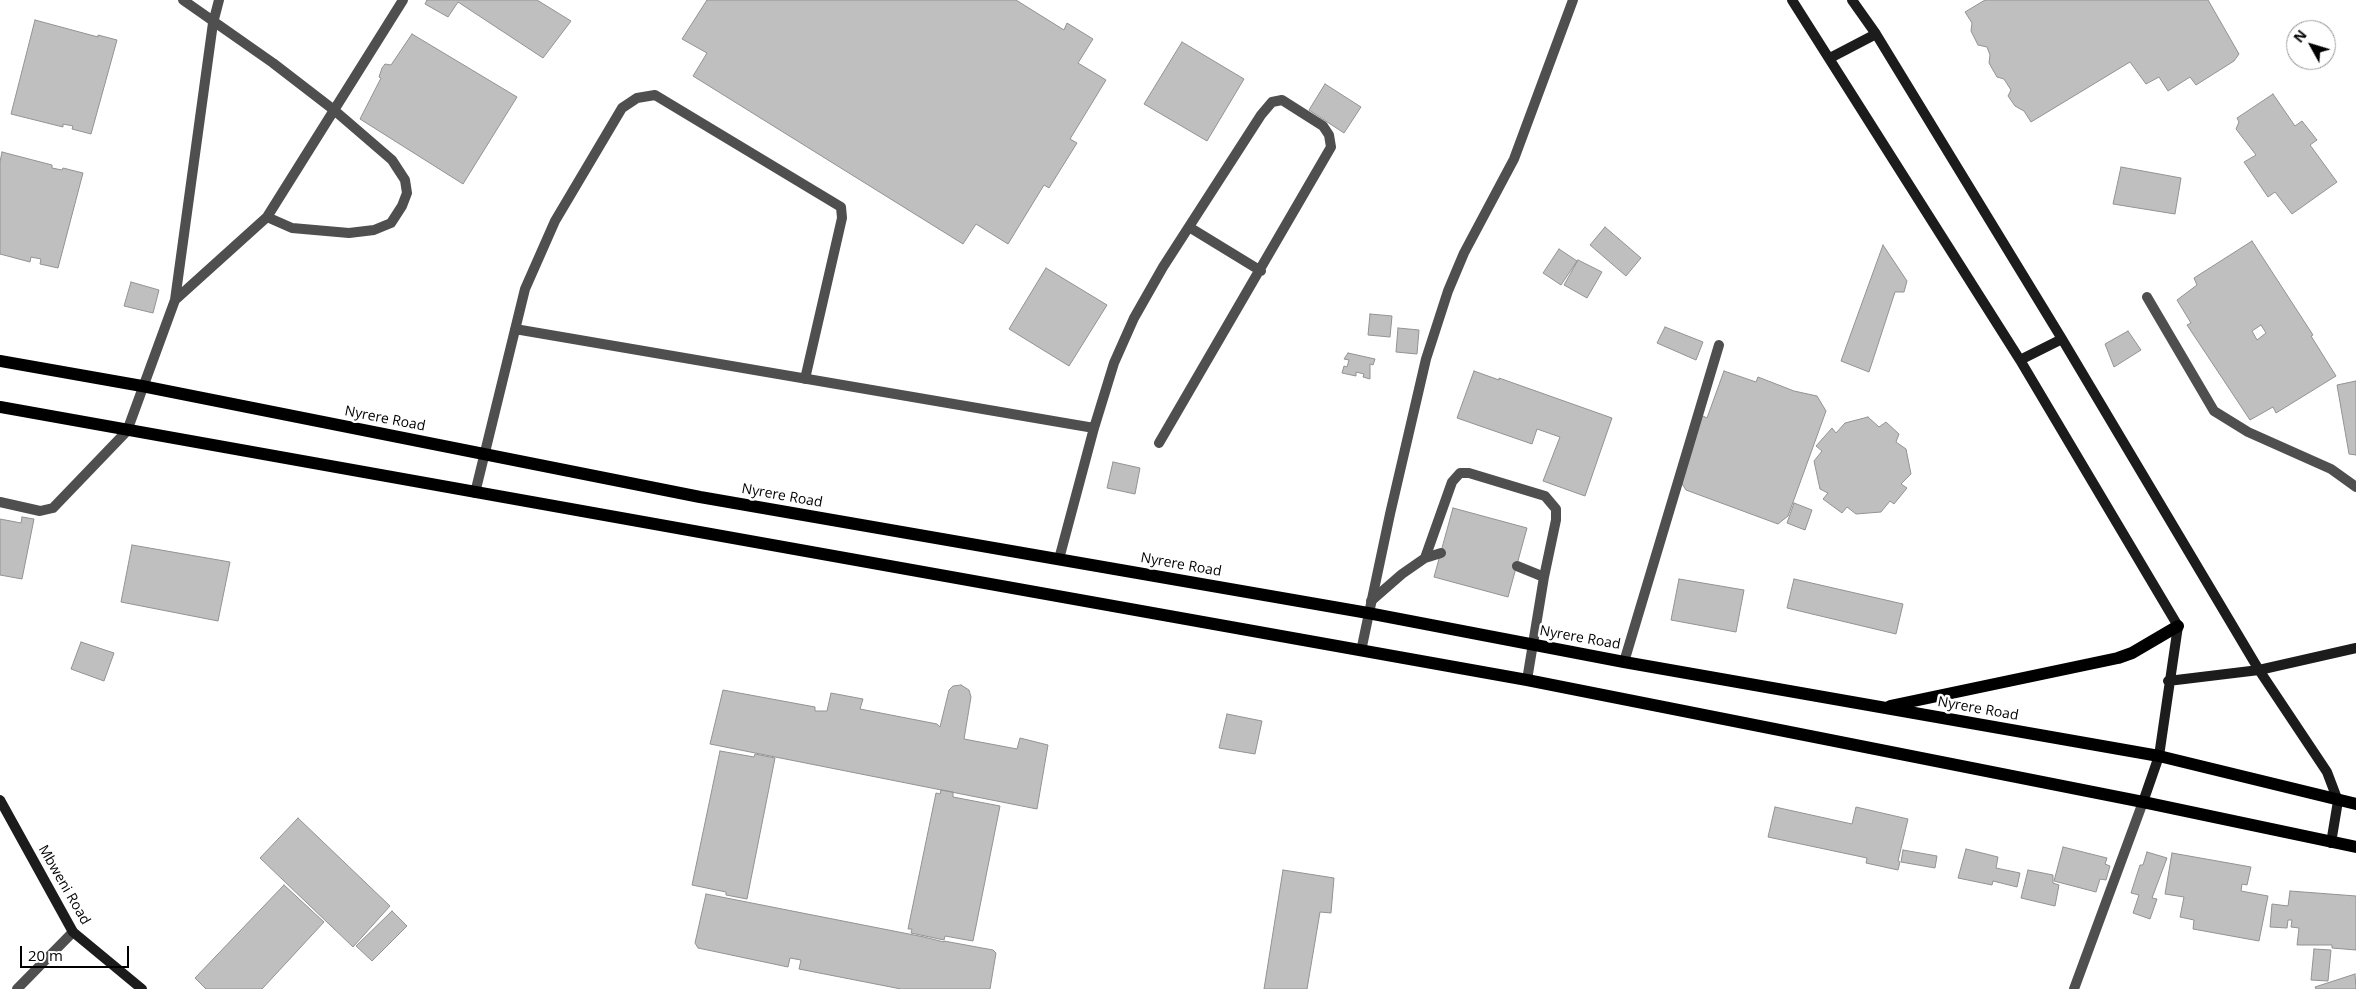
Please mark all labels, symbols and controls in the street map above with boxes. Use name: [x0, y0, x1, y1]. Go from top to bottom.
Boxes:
north arrow: [2286, 20, 2336, 70]
text: N: [2289, 25, 2311, 46]
street label: Nyrere Road: [343, 403, 427, 435]
street label: Nyrere Road: [740, 481, 824, 511]
street label: Nyrere Road: [1139, 550, 1223, 580]
street label: Nyrere Road: [1538, 623, 1622, 653]
street label: Nyrere Road: [1936, 694, 2020, 724]
street label: Mbweni Road: [34, 842, 94, 928]
scale bar: [22, 936, 131, 968]
text: 20 m: [28, 945, 63, 965]

